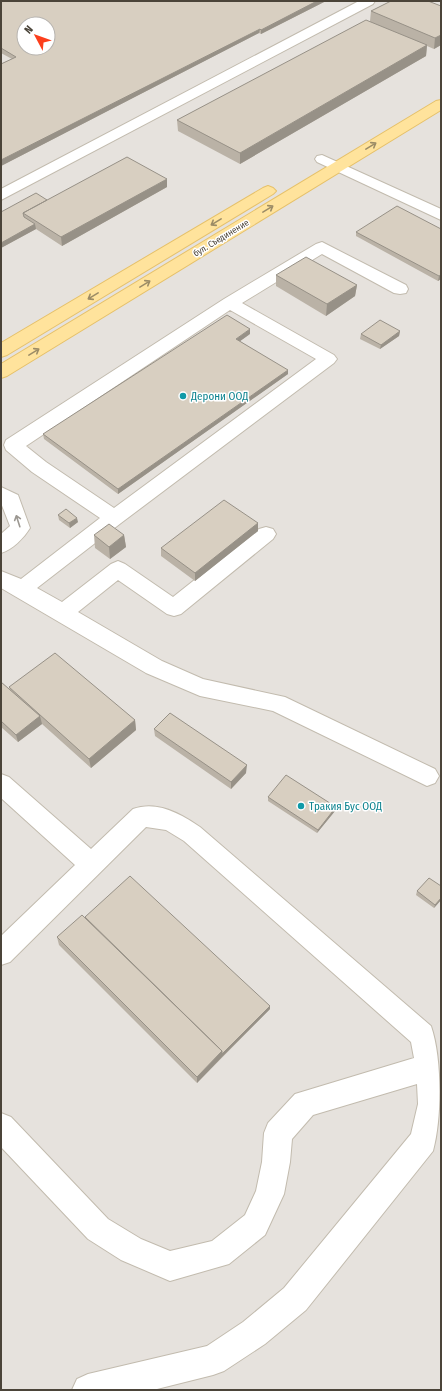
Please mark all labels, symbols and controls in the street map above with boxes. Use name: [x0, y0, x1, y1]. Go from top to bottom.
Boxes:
north arrow: [16, 16, 56, 56]
text: N: [22, 23, 36, 37]
one-way arrow: [365, 142, 377, 150]
one-way arrow: [262, 205, 273, 213]
street label: бул. Съединение: [191, 217, 251, 259]
one-way arrow: [210, 219, 222, 227]
one-way arrow: [139, 280, 150, 288]
one-way arrow: [87, 293, 99, 301]
one-way arrow: [28, 347, 40, 355]
place label: Дерони ООД: [190, 390, 248, 403]
marker: Дерони ООД: [178, 391, 188, 401]
one-way arrow: [14, 514, 21, 527]
place label: Тракия Бус ООД: [309, 800, 382, 813]
marker: Тракия Бус ООД: [296, 801, 306, 811]

